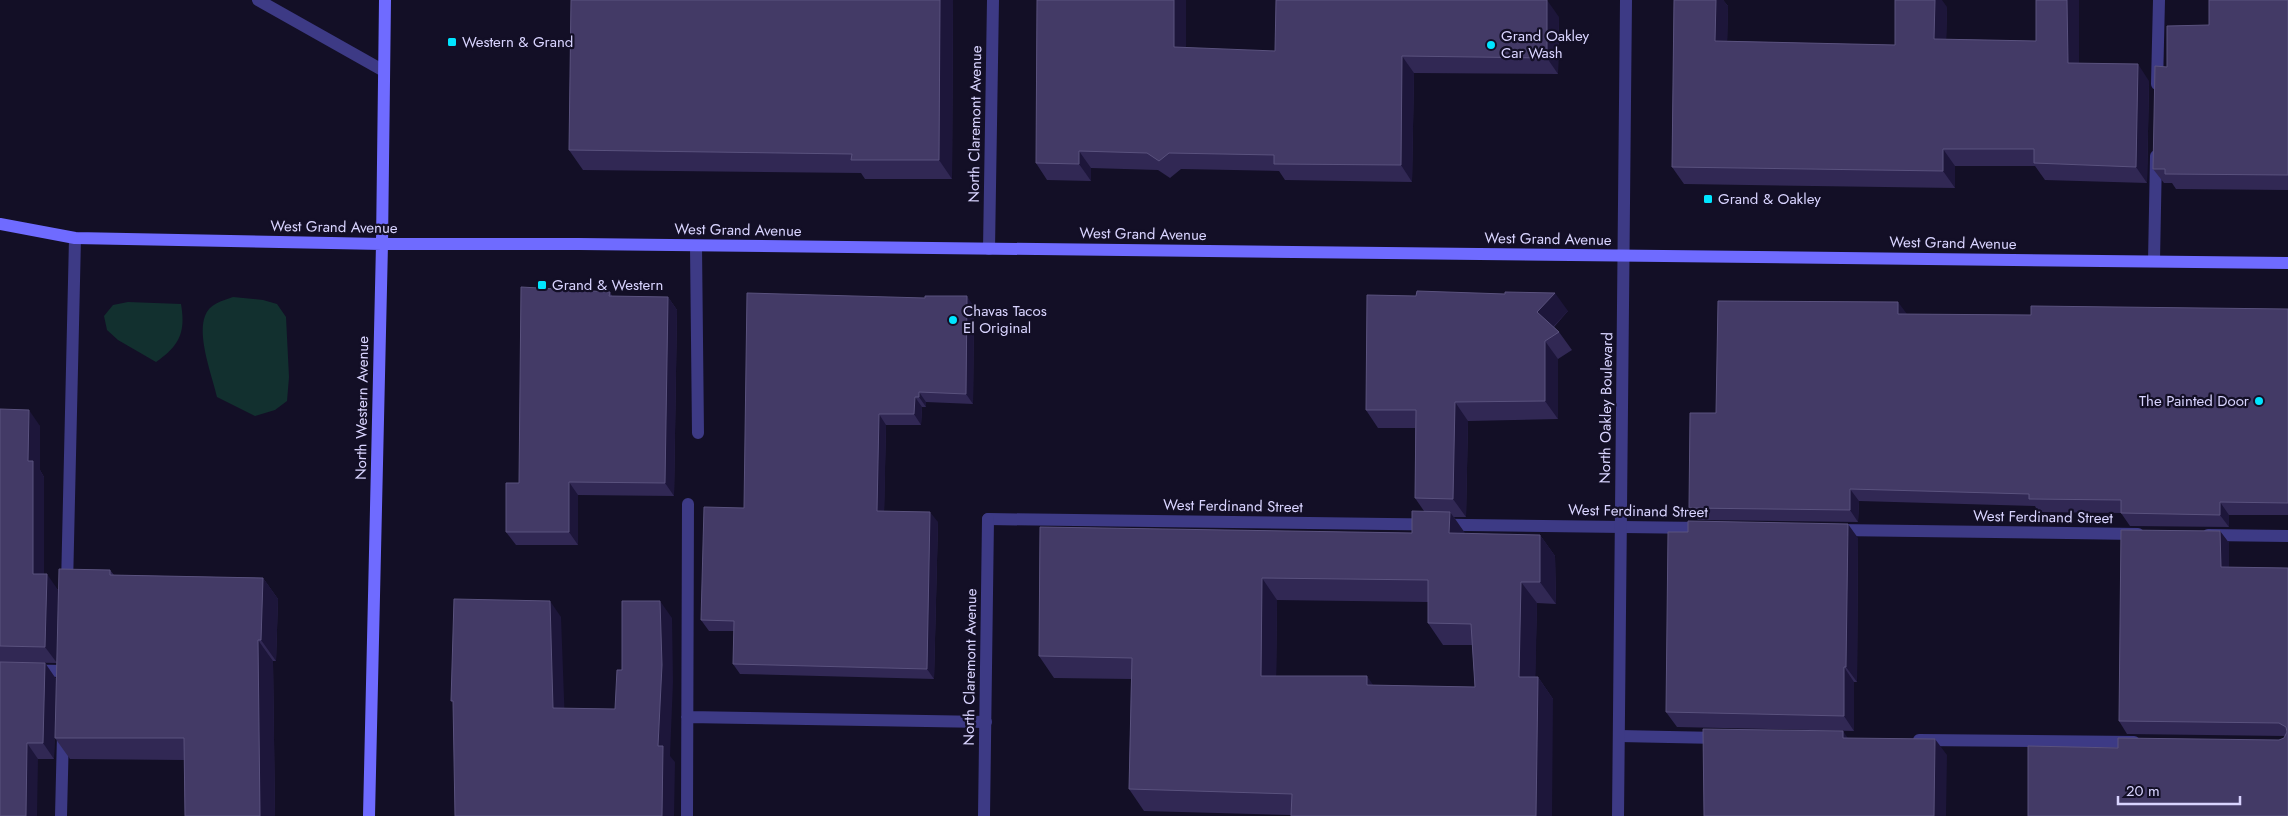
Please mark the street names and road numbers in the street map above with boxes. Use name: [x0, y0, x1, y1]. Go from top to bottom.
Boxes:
street label: North Claremont Avenue: [963, 45, 987, 203]
street label: West Grand Avenue: [270, 215, 398, 239]
street label: West Grand Avenue: [674, 218, 802, 242]
street label: West Grand Avenue: [1079, 222, 1207, 246]
street label: West Grand Avenue: [1484, 227, 1612, 251]
street label: West Grand Avenue: [1889, 231, 2017, 255]
street label: North Oakley Boulevard: [1594, 332, 1618, 484]
street label: North Western Avenue: [350, 336, 374, 480]
street label: West Ferdinand Street: [1163, 494, 1303, 518]
street label: West Ferdinand Street: [1568, 499, 1708, 523]
street label: West Ferdinand Street: [1973, 505, 2113, 529]
street label: North Claremont Avenue: [958, 588, 982, 746]

